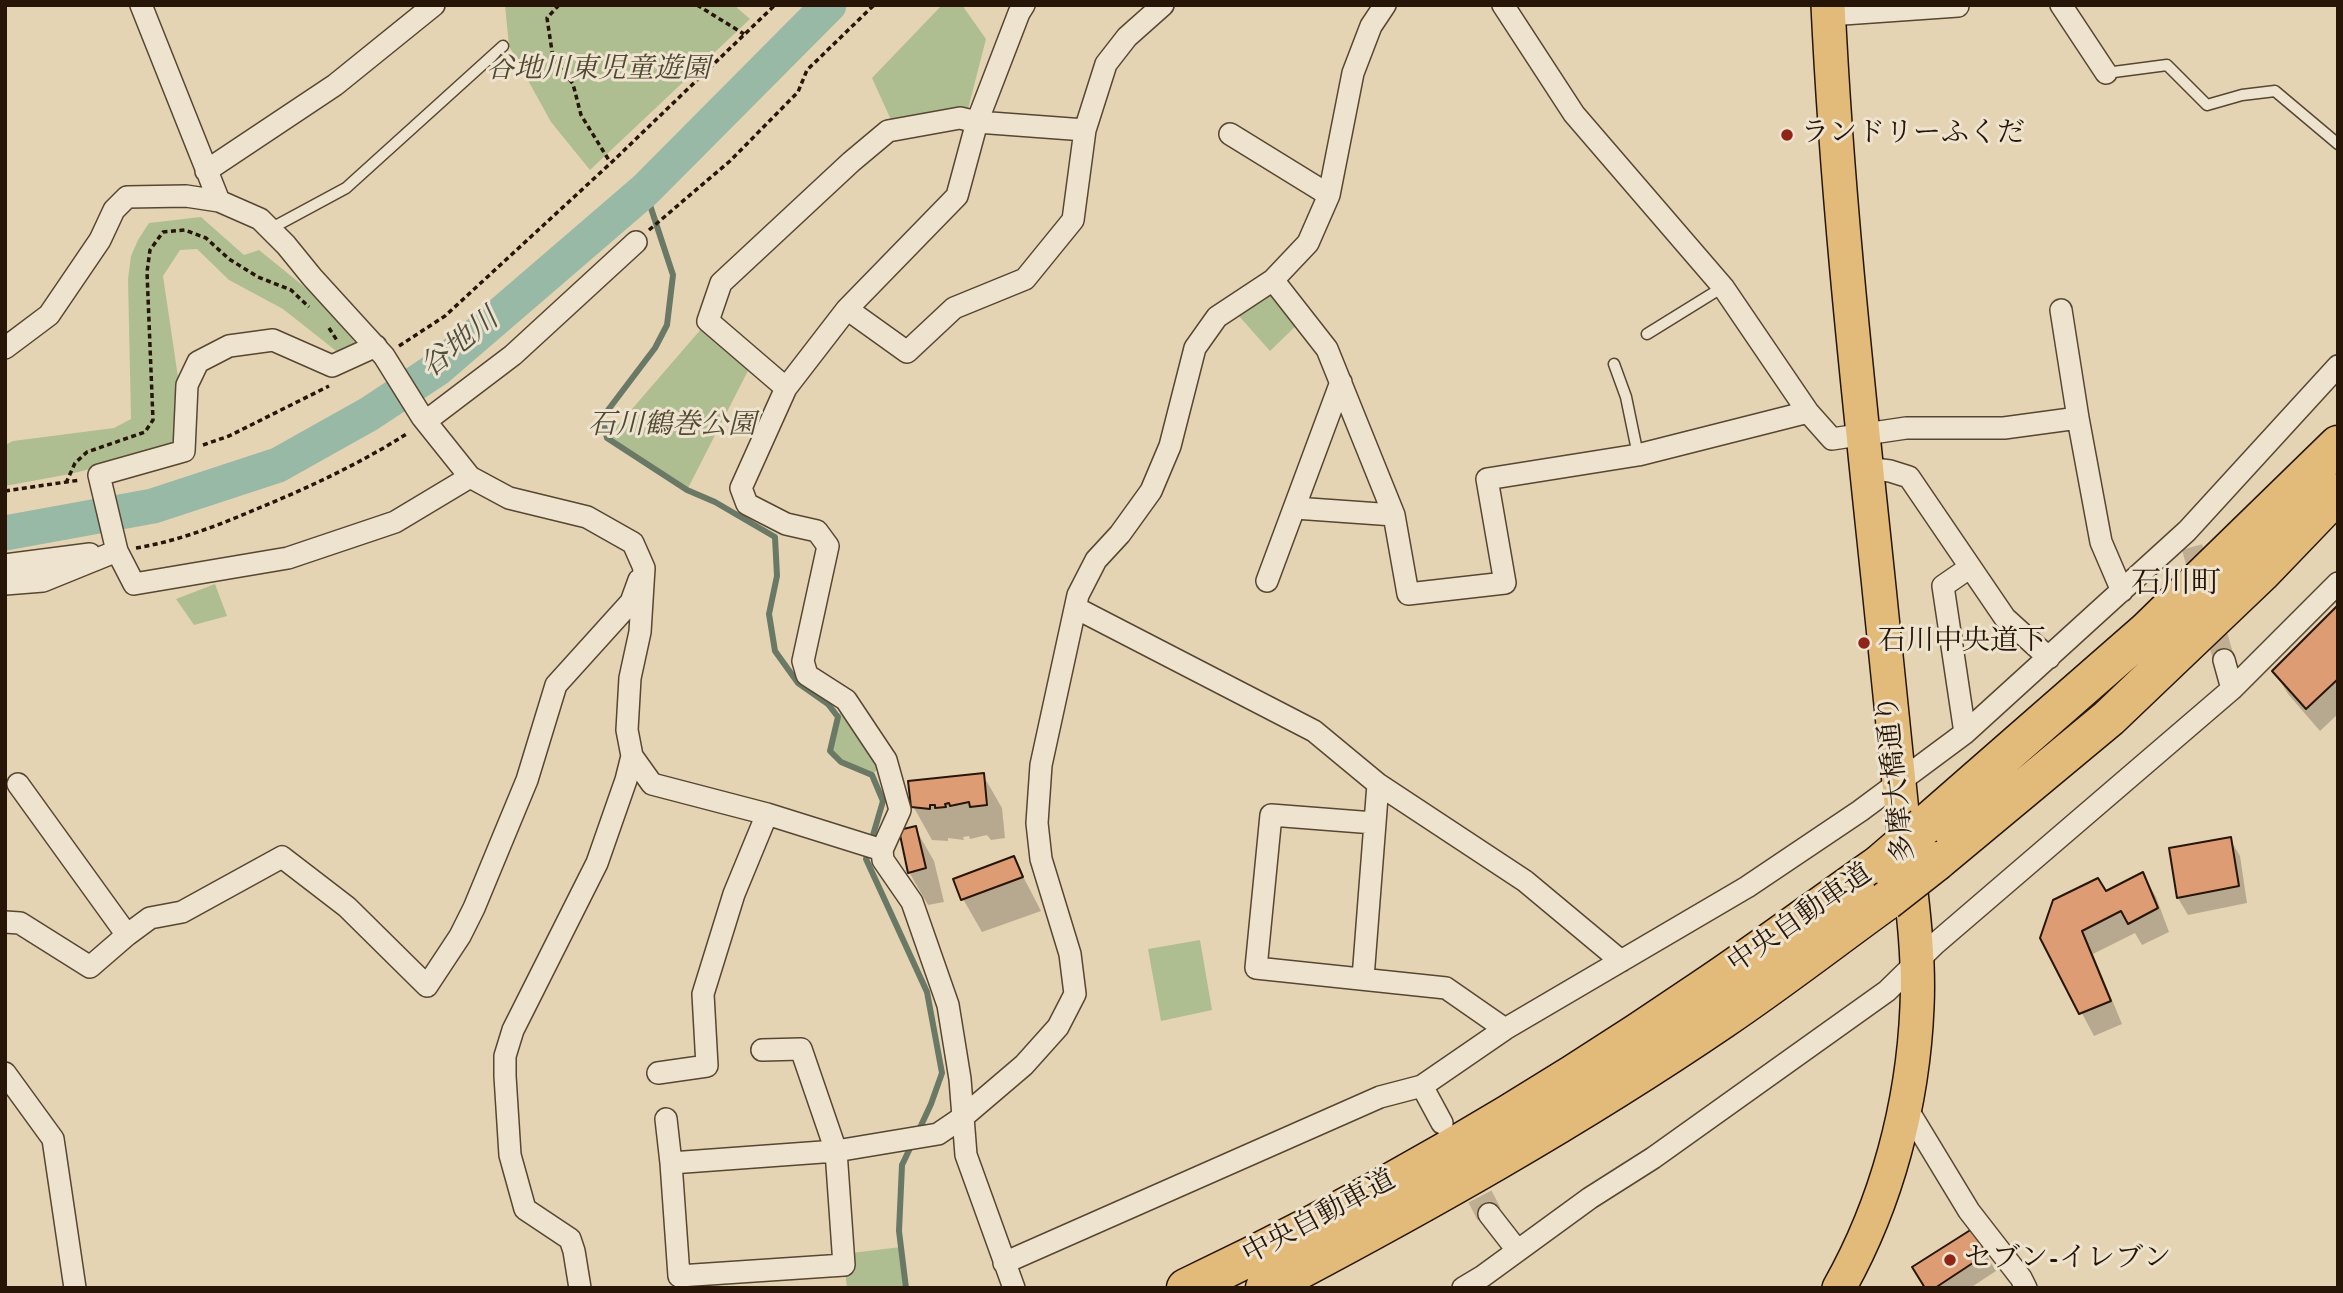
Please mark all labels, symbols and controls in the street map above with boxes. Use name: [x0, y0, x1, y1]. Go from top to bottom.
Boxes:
park label: 谷地川東児童遊園: [486, 54, 710, 88]
place label: ランドリーふくだ: [1801, 118, 2025, 152]
marker: ランドリーふくだ: [1779, 127, 1795, 143]
water label: 谷地川: [415, 303, 507, 387]
park label: 石川鶴巻公園: [588, 410, 756, 444]
district label: 石川町: [2131, 568, 2221, 604]
place label: 石川中央道下: [1878, 626, 2046, 660]
marker: 石川中央道下: [1856, 635, 1872, 651]
street label: 多摩大橋通り: [1873, 693, 1923, 863]
street label: 中央自動車道: [1723, 858, 1879, 982]
street label: 中央自動車道: [1238, 1165, 1402, 1273]
place label: セブン-イレブン: [1964, 1243, 2171, 1277]
marker: セブン-イレブン: [1942, 1252, 1958, 1268]

